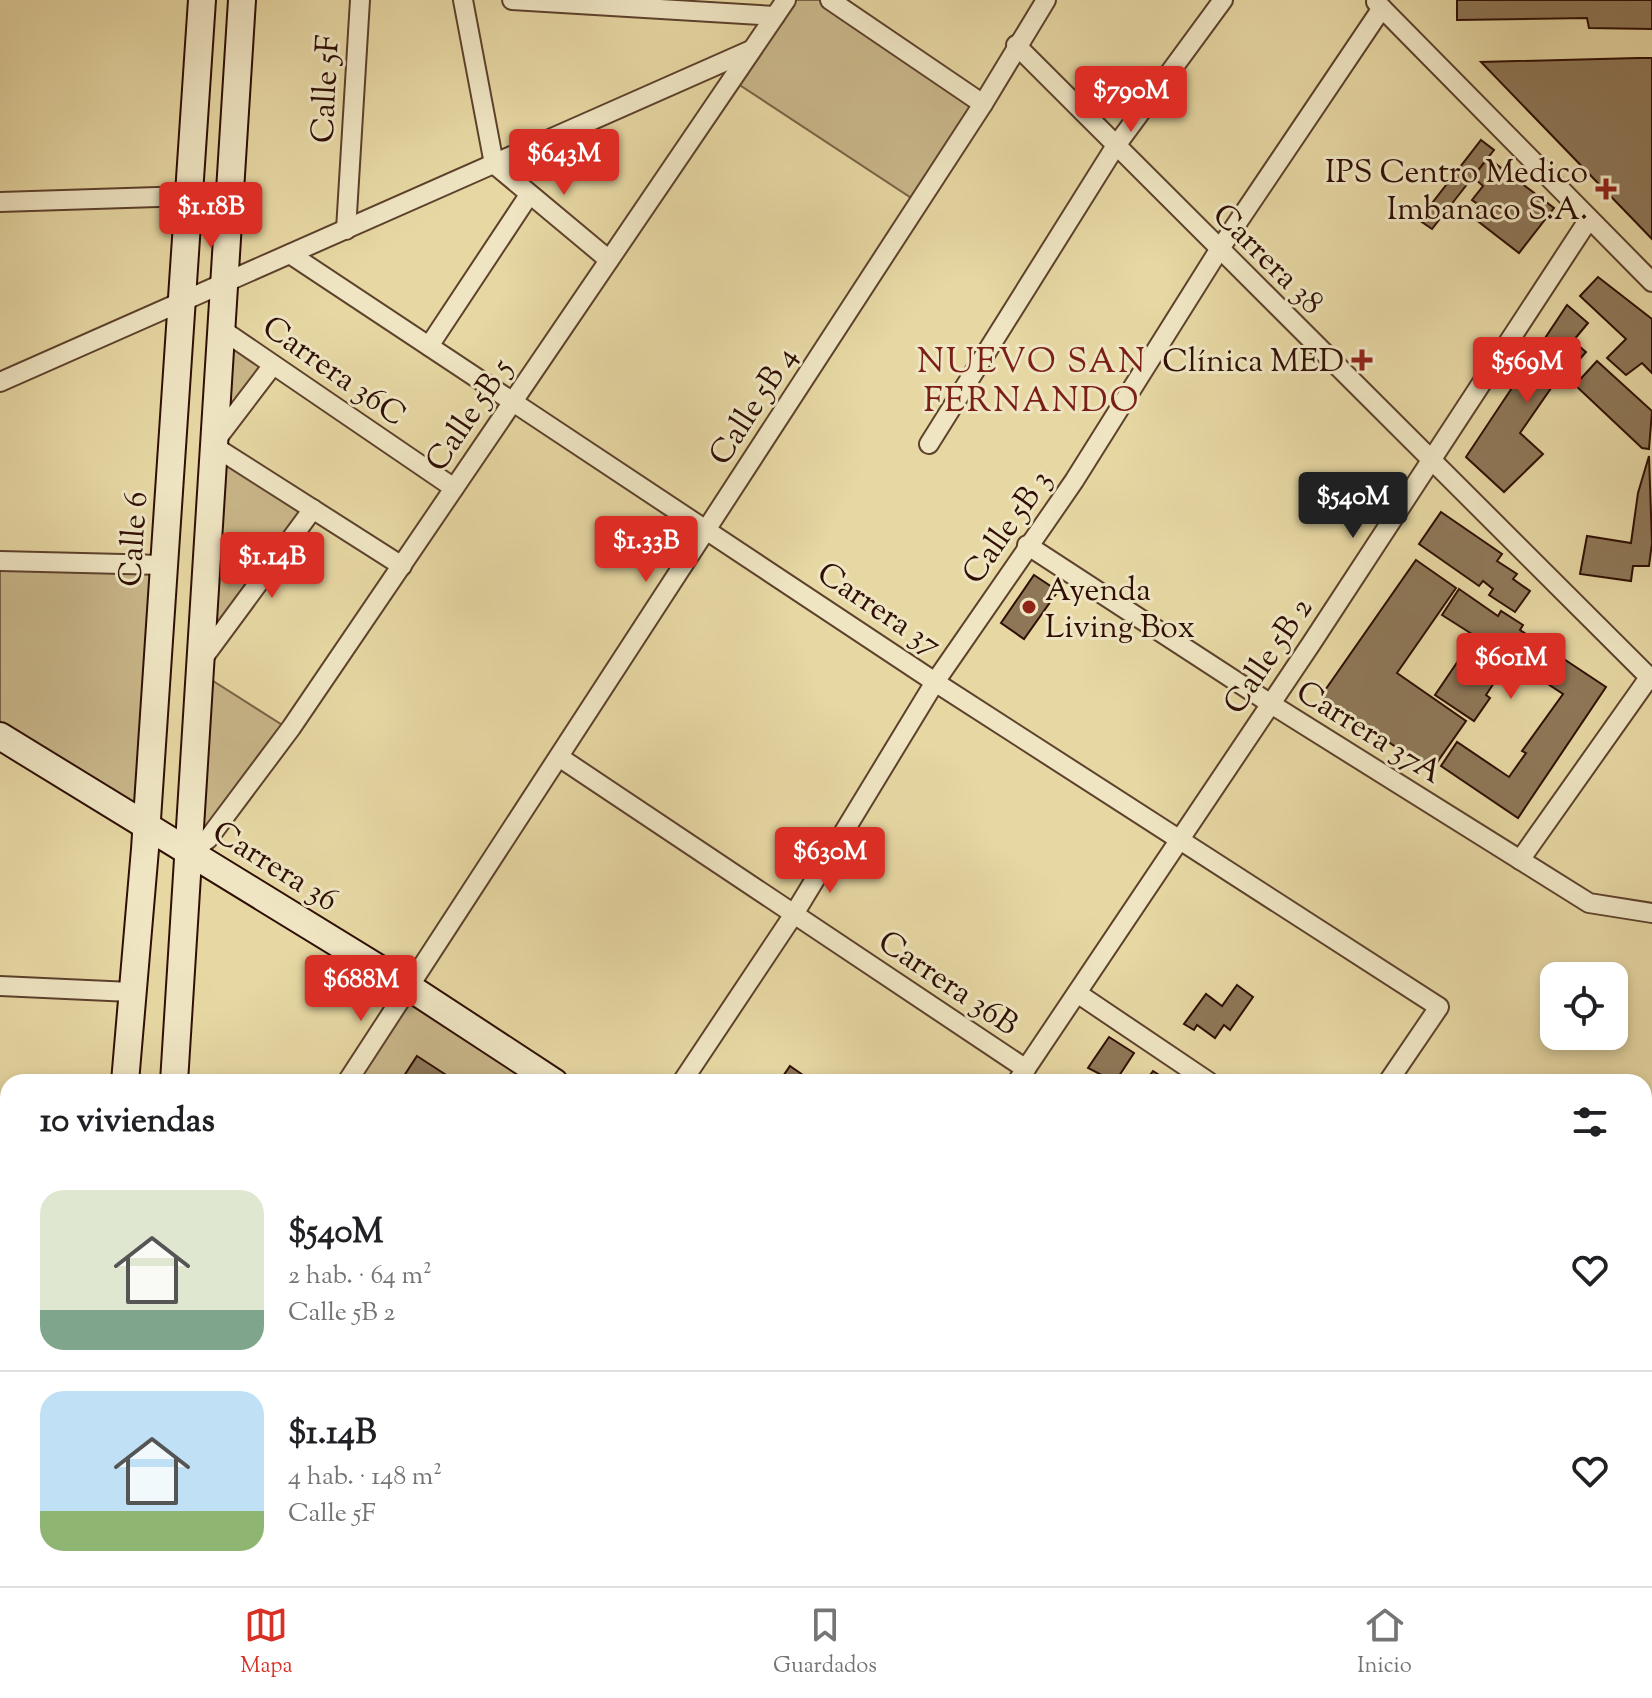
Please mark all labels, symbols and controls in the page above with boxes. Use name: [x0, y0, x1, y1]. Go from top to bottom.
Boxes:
street label: Calle 5F: [301, 34, 353, 144]
pin: $790M: [1075, 66, 1187, 134]
text: $790M: [1093, 73, 1169, 110]
pin: $643M: [508, 129, 620, 197]
text: $643M: [527, 136, 601, 173]
place label: IPS Centro Medico Imbanaco S.A.: [1325, 151, 1588, 234]
marker: IPS Centro Medico Imbanaco S.A.: [1595, 178, 1617, 200]
pin: $1.18B: [146, 182, 276, 250]
text: $1.18B: [177, 189, 245, 226]
street label: Carrera 38: [1201, 194, 1333, 326]
street label: Carrera 36C: [252, 306, 415, 439]
pin: $569M: [1471, 337, 1583, 405]
street label: Calle 5B 4: [699, 338, 810, 475]
district label: NUEVO SAN FERNANDO: [917, 339, 1147, 427]
place label: Clínica MED: [1162, 340, 1344, 386]
text: $569M: [1491, 344, 1563, 381]
marker: Clínica MED: [1351, 349, 1373, 371]
street label: Calle 5B 5: [416, 350, 525, 482]
street label: Calle 5B 3: [952, 461, 1065, 594]
pin: $540M: [1297, 472, 1409, 540]
text: $540M: [1317, 479, 1389, 516]
street label: Calle 6: [109, 490, 161, 588]
pin: $1.33B: [581, 516, 711, 584]
text: $1.33B: [613, 523, 679, 560]
pin: $1.14B: [207, 532, 337, 600]
text: $1.14B: [238, 539, 306, 576]
street label: Carrera 37: [807, 552, 950, 669]
place label: Ayenda Living Box: [1045, 569, 1195, 652]
street label: Calle 5B 2: [1213, 589, 1326, 724]
marker: Ayenda Living Box: [1020, 598, 1038, 616]
pin: $601M: [1455, 633, 1567, 701]
text: $601M: [1474, 640, 1548, 677]
street label: Carrera 37A: [1286, 670, 1451, 797]
street label: Carrera 36: [203, 811, 346, 924]
pin: $630M: [774, 827, 886, 895]
text: $630M: [793, 834, 867, 871]
street label: Carrera 36B: [868, 920, 1027, 1049]
pin: $688M: [305, 955, 417, 1023]
text: $688M: [323, 962, 399, 999]
map controls: [1540, 962, 1628, 1050]
button: locate: [1540, 962, 1628, 1050]
text: 10 viviendas: [40, 1098, 215, 1147]
icon: filters: [1568, 1100, 1612, 1144]
text: $540M: [288, 1209, 383, 1258]
icon: home: [104, 1222, 200, 1318]
icon: heart: [1568, 1248, 1612, 1292]
text: 2 hab. · 64 m²: [288, 1258, 432, 1295]
text: Calle 5B 2: [288, 1295, 395, 1332]
text: $1.14B: [288, 1410, 376, 1459]
icon: home: [104, 1423, 200, 1519]
icon: heart: [1568, 1449, 1612, 1493]
text: 4 hab. · 148 m²: [288, 1459, 442, 1496]
text: Calle 5F: [288, 1496, 376, 1533]
tab: Mapa: [240, 1603, 293, 1683]
tab: Guardados: [773, 1603, 877, 1683]
tab: Inicio: [1357, 1603, 1412, 1683]

